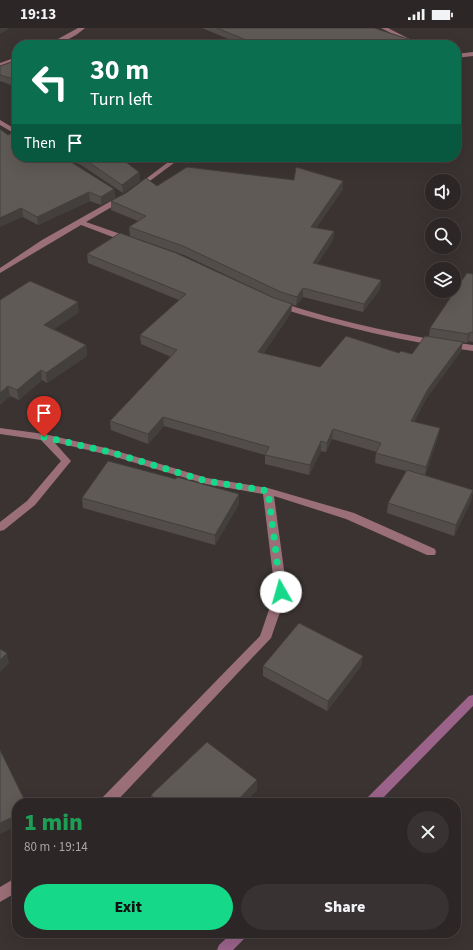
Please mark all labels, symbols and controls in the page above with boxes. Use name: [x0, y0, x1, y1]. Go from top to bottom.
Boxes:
text: 19:13: [20, 4, 56, 25]
text: 30 m: [90, 50, 149, 90]
icon: left: [24, 56, 76, 108]
text: Turn left: [90, 87, 152, 112]
icon: arrive: [64, 132, 86, 154]
text: Then: [24, 133, 56, 154]
map controls: [425, 174, 461, 298]
button: sound: [425, 174, 461, 210]
button: search: [425, 218, 461, 254]
button: layers: [425, 262, 461, 298]
pin: [27, 396, 61, 437]
icon: arrive: [33, 402, 55, 424]
position arrow: [260, 571, 302, 613]
text: 1 min: [24, 805, 83, 840]
button: close: [407, 811, 449, 853]
text: 80 m · 19:14: [24, 838, 88, 856]
button: Exit: [24, 884, 233, 930]
button: Share: [241, 884, 449, 930]

